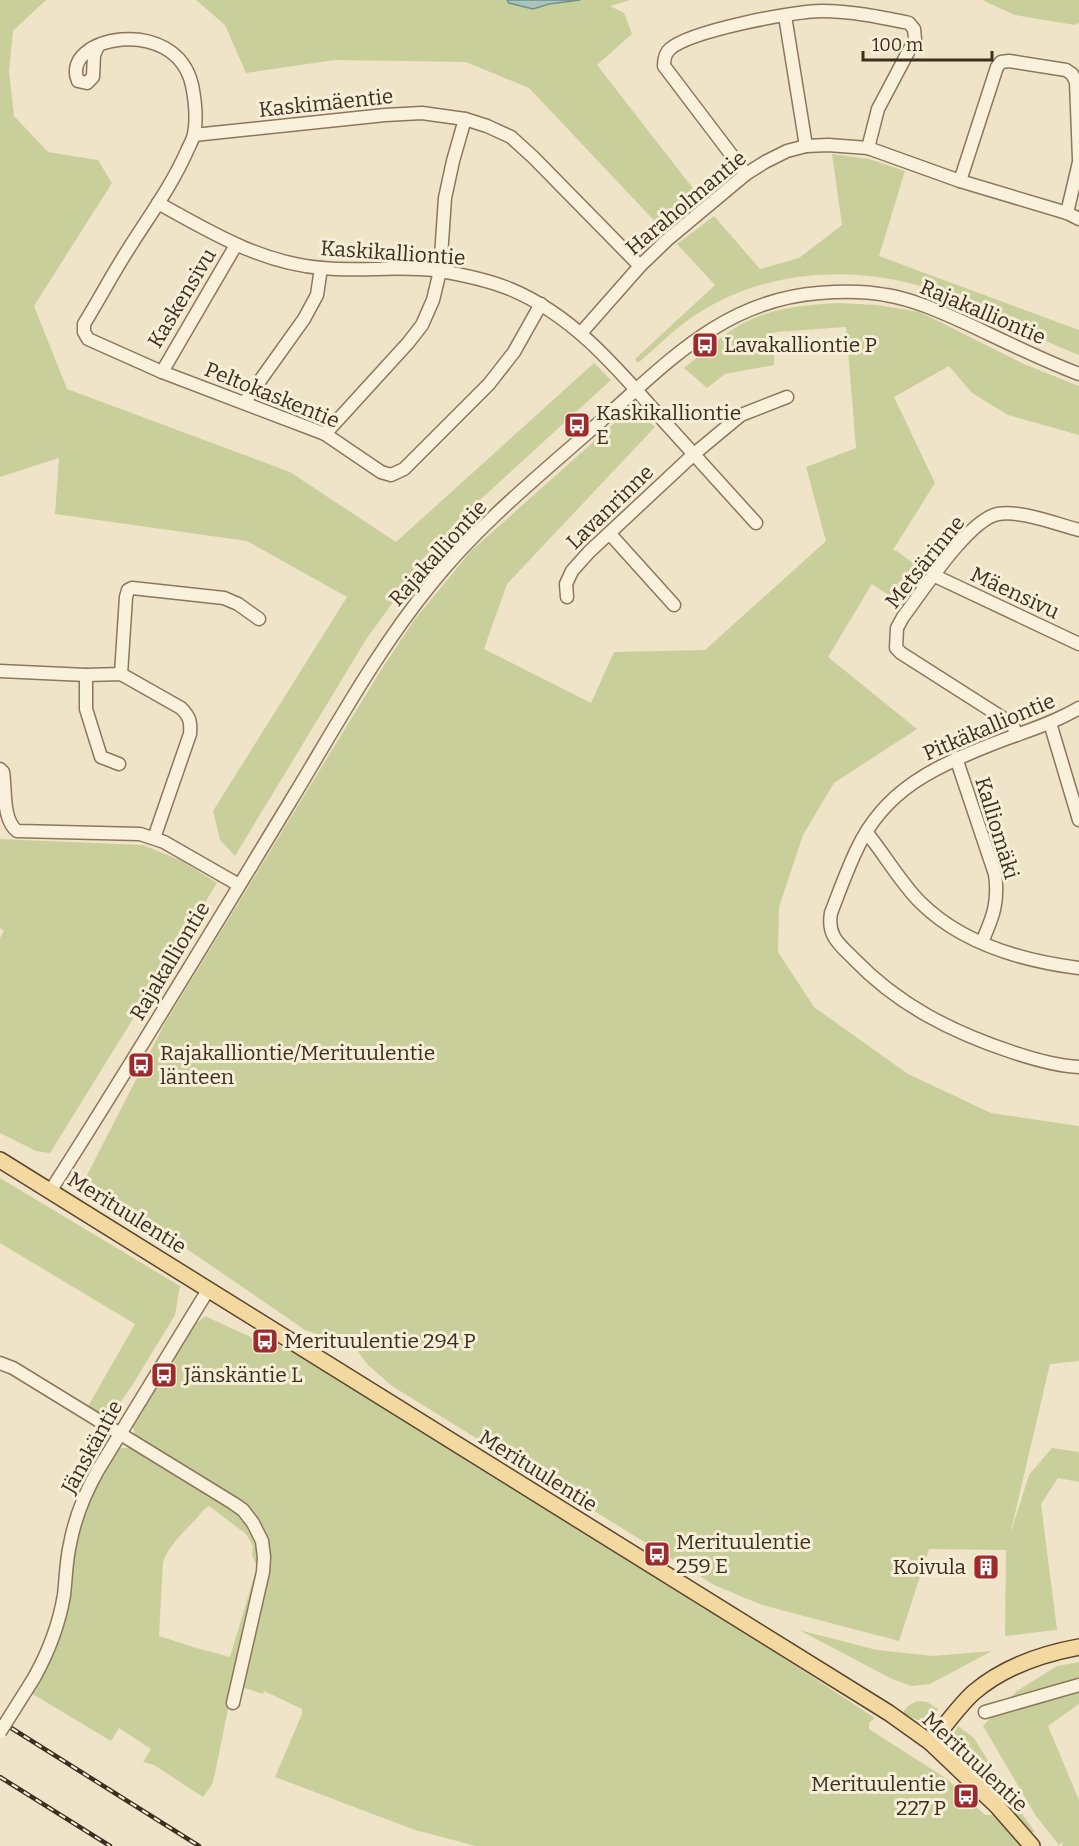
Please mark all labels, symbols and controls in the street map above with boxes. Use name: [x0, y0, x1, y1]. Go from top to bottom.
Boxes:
scale bar: [863, 24, 992, 62]
text: 100 m: [872, 34, 923, 56]
street label: Kaskimäentie: [258, 83, 394, 123]
street label: Haraholmantie: [620, 145, 752, 261]
street label: Kaskikalliontie: [320, 235, 466, 271]
street label: Kaskensivu: [142, 244, 222, 352]
street label: Rajakalliontie: [916, 274, 1050, 350]
bus stop icon: Lavakalliontie P: [690, 330, 720, 360]
place label: Lavakalliontie P: [724, 332, 877, 358]
street label: Peltokaskentie: [201, 356, 343, 434]
place label: Kaskikalliontie E: [596, 400, 741, 450]
bus stop icon: Kaskikalliontie E: [562, 410, 592, 440]
street label: Lavanrinne: [561, 459, 659, 555]
street label: Rajakalliontie: [384, 495, 492, 611]
street label: Metsärinne: [880, 510, 970, 614]
street label: Mäensivu: [967, 561, 1063, 625]
street label: Pitkäkalliontie: [919, 688, 1059, 766]
street label: Kalliomäki: [969, 774, 1025, 882]
street label: Rajakalliontie: [124, 897, 216, 1025]
place label: Rajakalliontie/Merituulentie länteen: [160, 1040, 435, 1090]
bus stop icon: Rajakalliontie/Merituulentie länteen: [126, 1050, 156, 1080]
street label: Merituulentie: [63, 1166, 191, 1260]
bus stop icon: Merituulentie 294 P: [250, 1326, 280, 1356]
place label: Merituulentie 294 P: [284, 1328, 476, 1354]
bus stop icon: Jänskäntie L: [149, 1360, 179, 1390]
place label: Jänskäntie L: [183, 1362, 303, 1388]
street label: Jänskäntie: [55, 1396, 128, 1499]
street label: Merituulentie: [474, 1424, 602, 1518]
place label: Merituulentie 259 E: [676, 1529, 811, 1579]
bus stop icon: Merituulentie 259 E: [642, 1539, 672, 1569]
building icon: Koivula: [971, 1552, 1001, 1582]
place label: Koivula: [893, 1554, 967, 1580]
street label: Merituulentie: [917, 1706, 1033, 1818]
place label: Merituulentie 227 P: [811, 1771, 946, 1821]
bus stop icon: Merituulentie 227 P: [951, 1781, 981, 1811]

